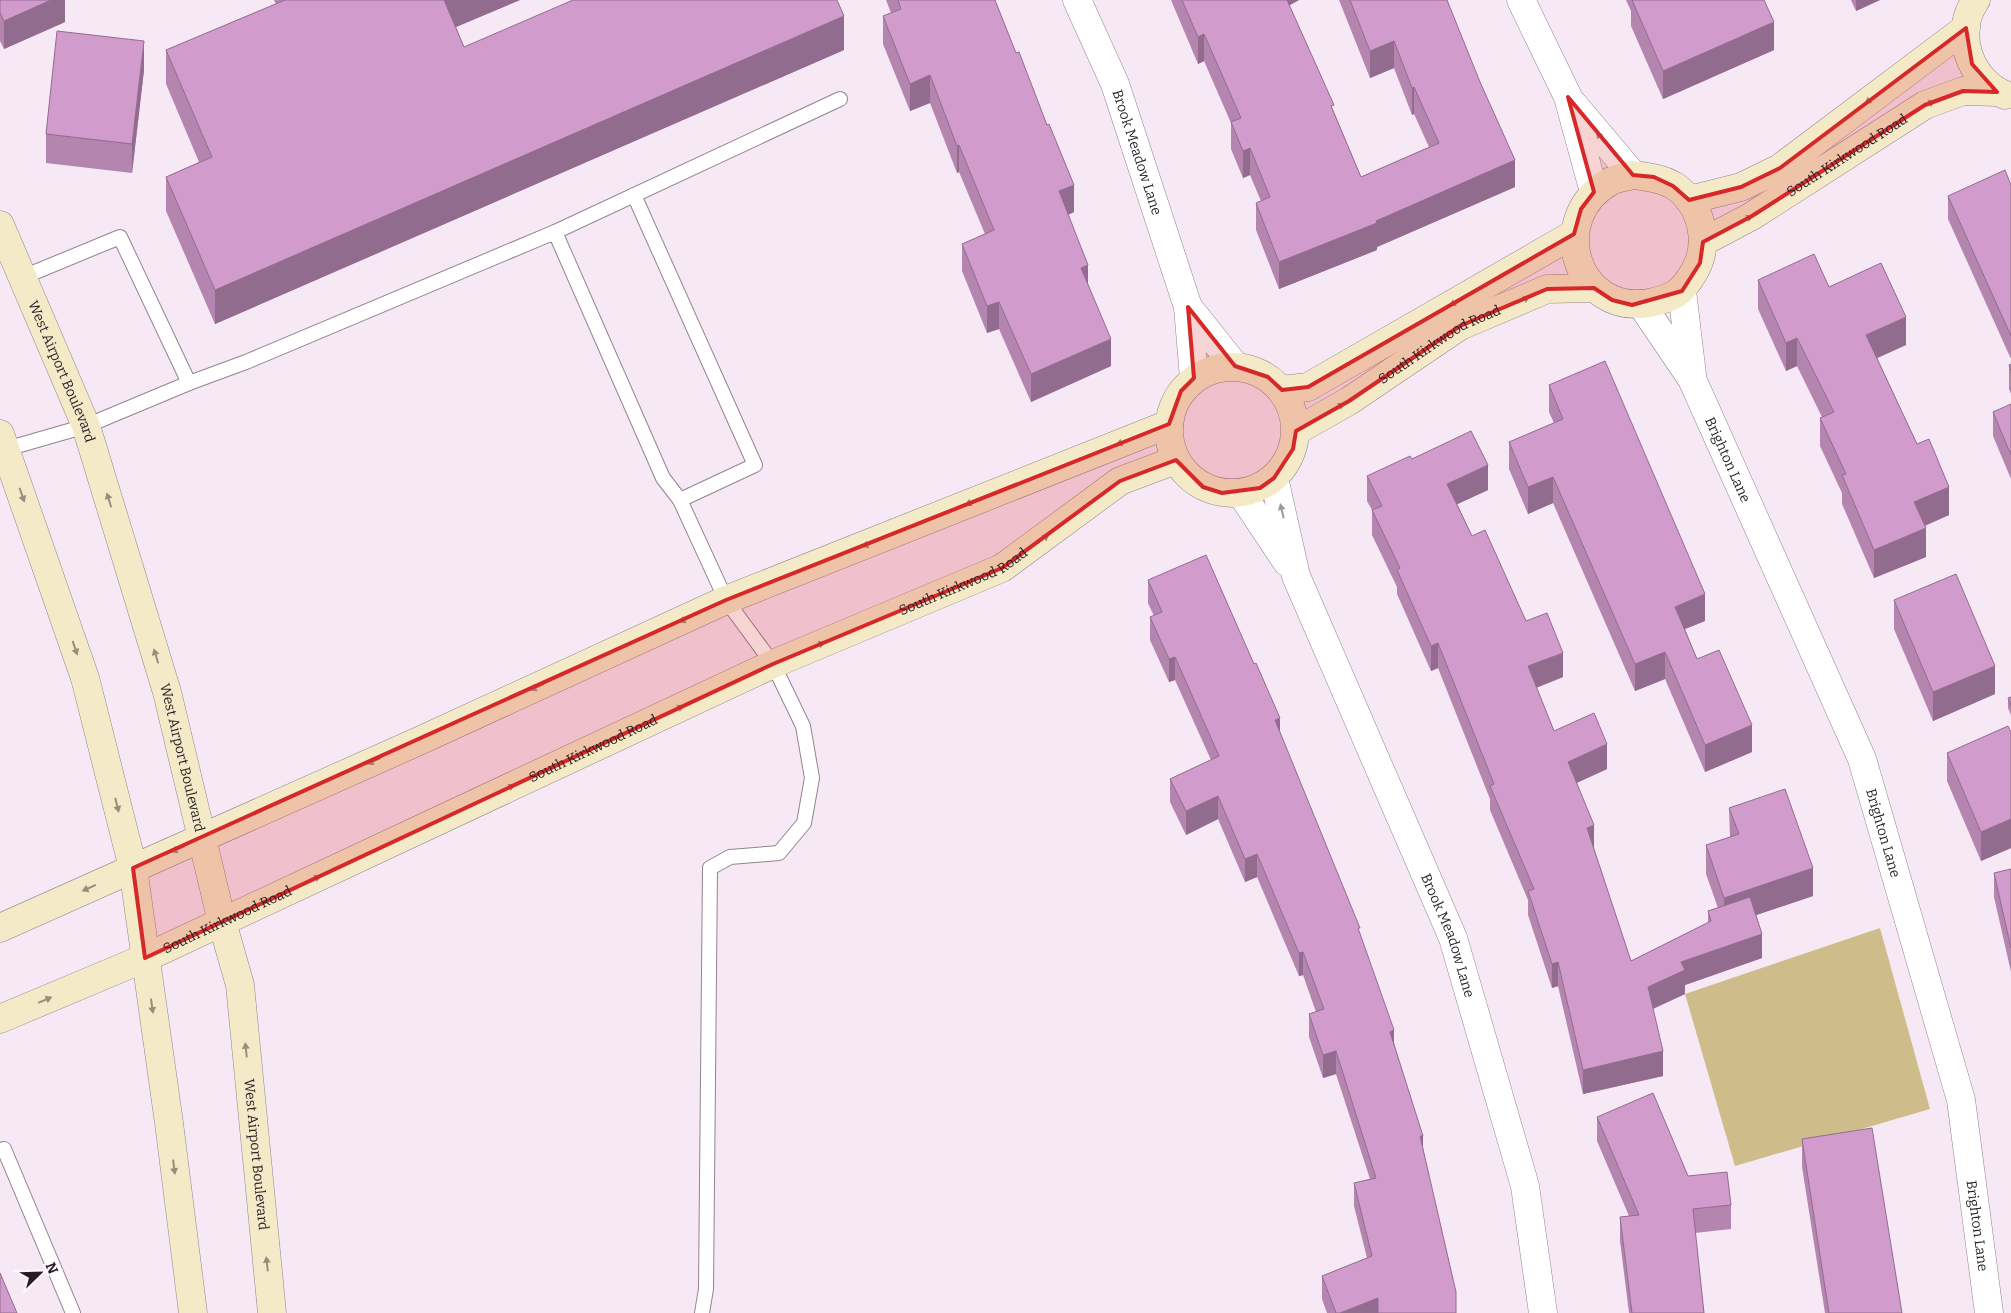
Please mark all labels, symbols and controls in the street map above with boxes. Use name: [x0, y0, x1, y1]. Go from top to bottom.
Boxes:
street label: Brook Meadow Lane: [1108, 87, 1165, 217]
one-way arrow: [1865, 94, 1878, 105]
one-way arrow: [1921, 100, 1935, 108]
street label: South Kirkwood Road: [1783, 111, 1911, 201]
one-way arrow: [1596, 132, 1607, 145]
one-way arrow: [1739, 215, 1753, 223]
one-way arrow: [1516, 296, 1530, 304]
street label: West Airport Boulevard: [24, 298, 98, 444]
one-way arrow: [1449, 298, 1464, 306]
street label: South Kirkwood Road: [1375, 302, 1503, 388]
one-way arrow: [1332, 403, 1345, 412]
street label: Brighton Lane: [1701, 414, 1754, 505]
one-way arrow: [1116, 439, 1131, 446]
one-way arrow: [18, 488, 26, 503]
one-way arrow: [104, 492, 112, 507]
one-way arrow: [965, 499, 980, 507]
one-way arrow: [1277, 503, 1285, 519]
one-way arrow: [1037, 534, 1050, 544]
one-way arrow: [862, 540, 876, 548]
street label: South Kirkwood Road: [896, 544, 1031, 619]
one-way arrow: [679, 615, 693, 623]
one-way arrow: [72, 641, 79, 656]
one-way arrow: [811, 641, 826, 649]
one-way arrow: [152, 648, 160, 663]
street label: West Airport Boulevard: [156, 681, 208, 833]
one-way arrow: [530, 683, 544, 691]
one-way arrow: [669, 705, 684, 713]
street label: South Kirkwood Road: [526, 711, 660, 786]
one-way arrow: [367, 758, 381, 766]
one-way arrow: [501, 784, 515, 792]
street label: Brighton Lane: [1862, 787, 1904, 880]
one-way arrow: [113, 798, 121, 813]
one-way arrow: [171, 845, 185, 853]
street label: Brook Meadow Lane: [1417, 871, 1478, 1000]
one-way arrow: [307, 875, 321, 883]
street label: South Kirkwood Road: [160, 883, 294, 957]
one-way arrow: [81, 884, 96, 892]
one-way arrow: [38, 996, 52, 1004]
one-way arrow: [148, 999, 156, 1015]
one-way arrow: [242, 1042, 250, 1058]
street label: West Airport Boulevard: [240, 1078, 272, 1231]
one-way arrow: [171, 1160, 179, 1176]
street label: Brighton Lane: [1963, 1179, 1991, 1272]
north arrow: [15, 1248, 65, 1298]
one-way arrow: [263, 1256, 271, 1272]
text: N: [42, 1260, 62, 1277]

